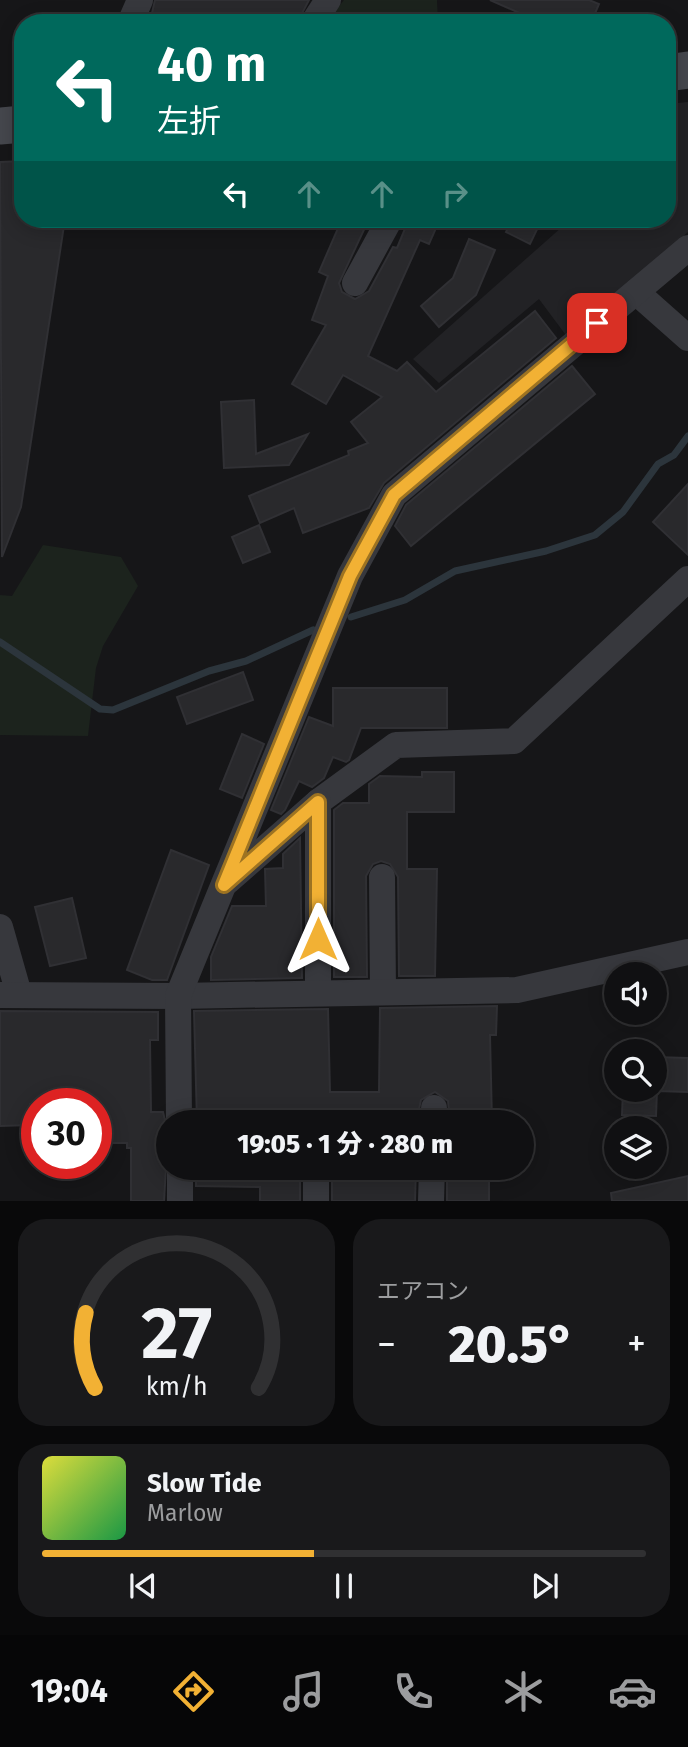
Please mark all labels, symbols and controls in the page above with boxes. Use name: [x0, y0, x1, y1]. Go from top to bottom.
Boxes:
text: 40 m: [157, 35, 266, 94]
icon: left: [42, 42, 133, 133]
text: 左折: [157, 102, 221, 140]
icon: left: [217, 175, 255, 213]
icon: ahead: [290, 175, 328, 213]
icon: ahead: [363, 175, 401, 213]
icon: right: [436, 175, 474, 213]
pin: [567, 293, 627, 353]
icon: arrive: [578, 304, 616, 342]
position arrow: [281, 902, 355, 976]
map controls: [604, 962, 667, 1179]
button: sound: [604, 962, 667, 1025]
button: search: [604, 1039, 667, 1102]
speed limit sign: 30: [21, 1088, 112, 1179]
button: layers: [604, 1116, 667, 1179]
text: 19:05 · 1 分 · 280 m: [237, 1129, 453, 1160]
text: エアコン: [377, 1277, 469, 1305]
text: 27: [141, 1291, 212, 1378]
text: 20.5°: [449, 1313, 575, 1376]
text: −: [377, 1321, 396, 1367]
text: +: [627, 1321, 646, 1367]
text: km/h: [146, 1372, 207, 1402]
text: Slow Tide: [147, 1468, 262, 1499]
text: Marlow: [147, 1499, 223, 1527]
icon: previous: [124, 1567, 162, 1605]
icon: pause: [325, 1567, 363, 1605]
icon: next: [526, 1567, 564, 1605]
icon: directions: [169, 1667, 218, 1716]
icon: music: [279, 1667, 328, 1716]
icon: phone: [389, 1667, 438, 1716]
icon: climate: [499, 1667, 548, 1716]
icon: car: [608, 1667, 657, 1716]
text: 19:04: [30, 1672, 108, 1710]

